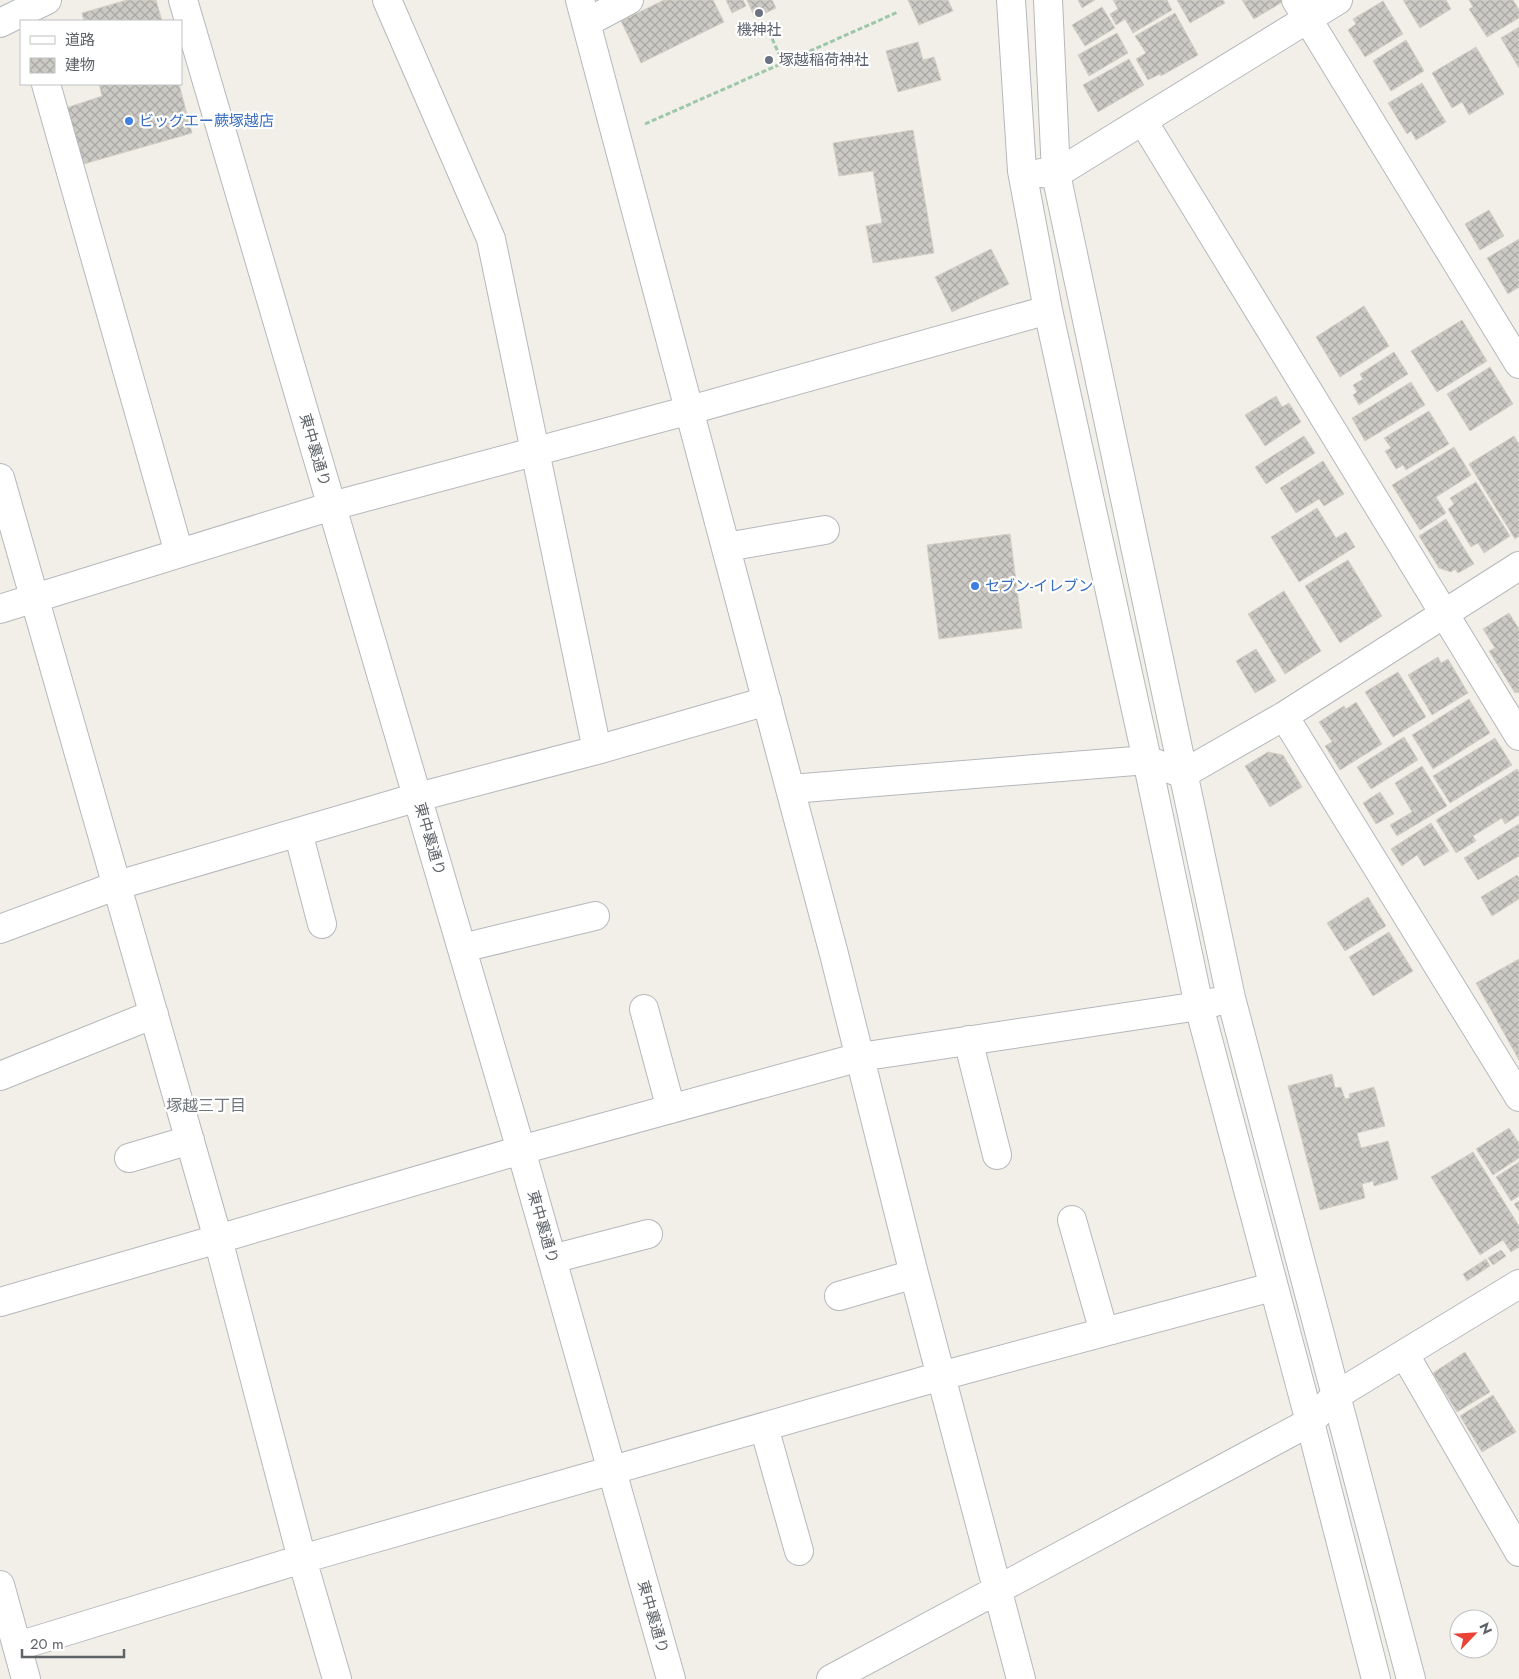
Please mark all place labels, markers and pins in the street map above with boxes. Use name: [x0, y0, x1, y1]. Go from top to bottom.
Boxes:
marker: 機神社: [753, 7, 765, 19]
place label: 機神社: [736, 19, 782, 41]
place label: 塚越稲荷神社: [779, 49, 869, 71]
marker: 塚越稲荷神社: [763, 54, 775, 66]
place label: ビッグエー蕨塚越店: [139, 110, 274, 132]
marker: ビッグエー蕨塚越店: [123, 115, 135, 127]
place label: セブン-イレブン: [985, 575, 1093, 597]
marker: セブン-イレブン: [969, 580, 981, 592]

